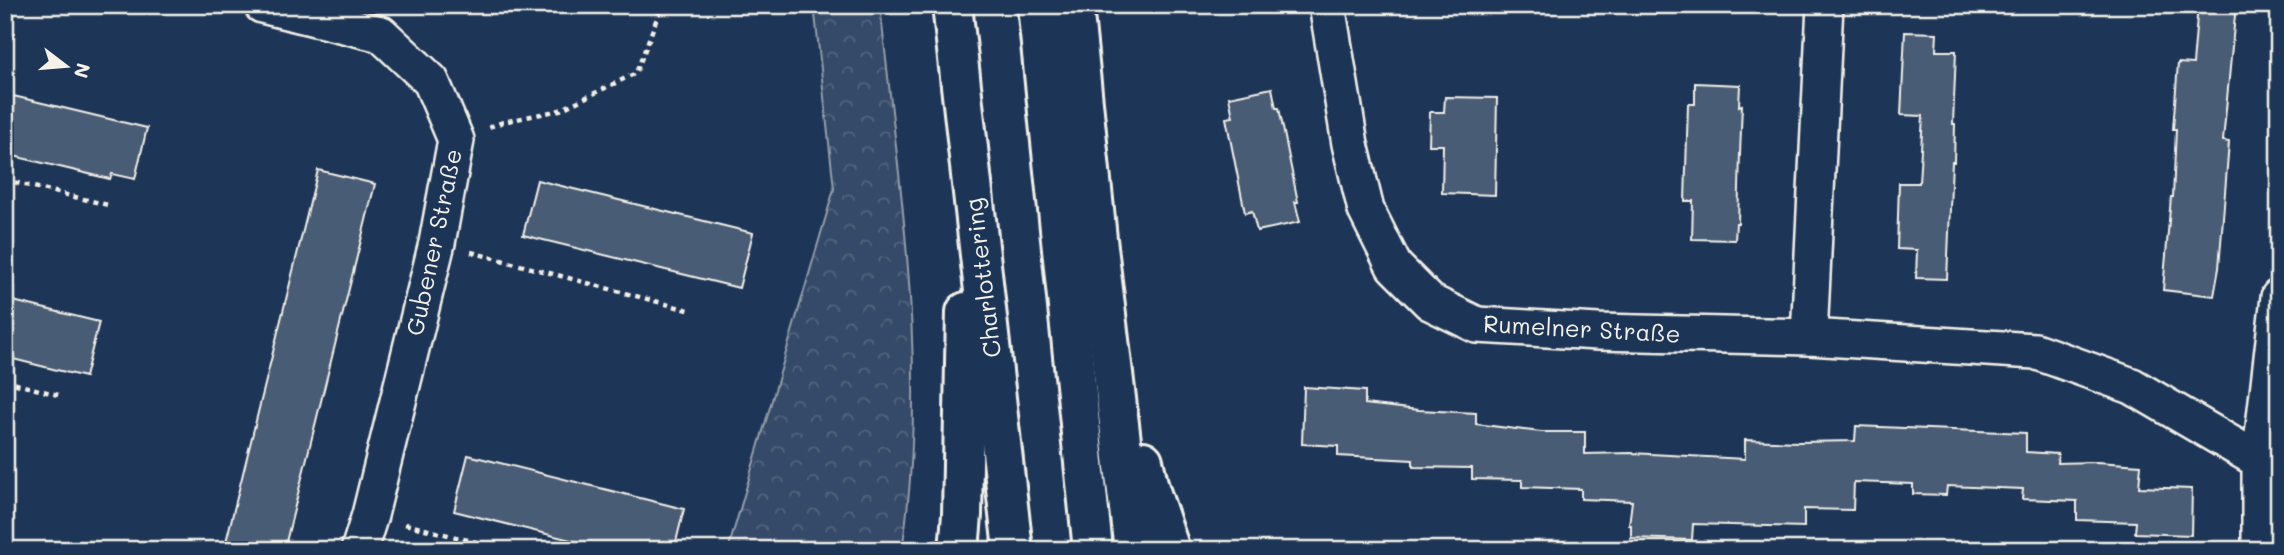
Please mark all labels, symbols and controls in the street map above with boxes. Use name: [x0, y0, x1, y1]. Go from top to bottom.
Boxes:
north arrow: [32, 32, 102, 102]
text: N: [69, 60, 97, 81]
street label: Gubener Straße: [398, 146, 468, 338]
street label: Charlottering: [957, 196, 1007, 360]
street label: Rumelner Straße: [1483, 307, 1681, 349]

